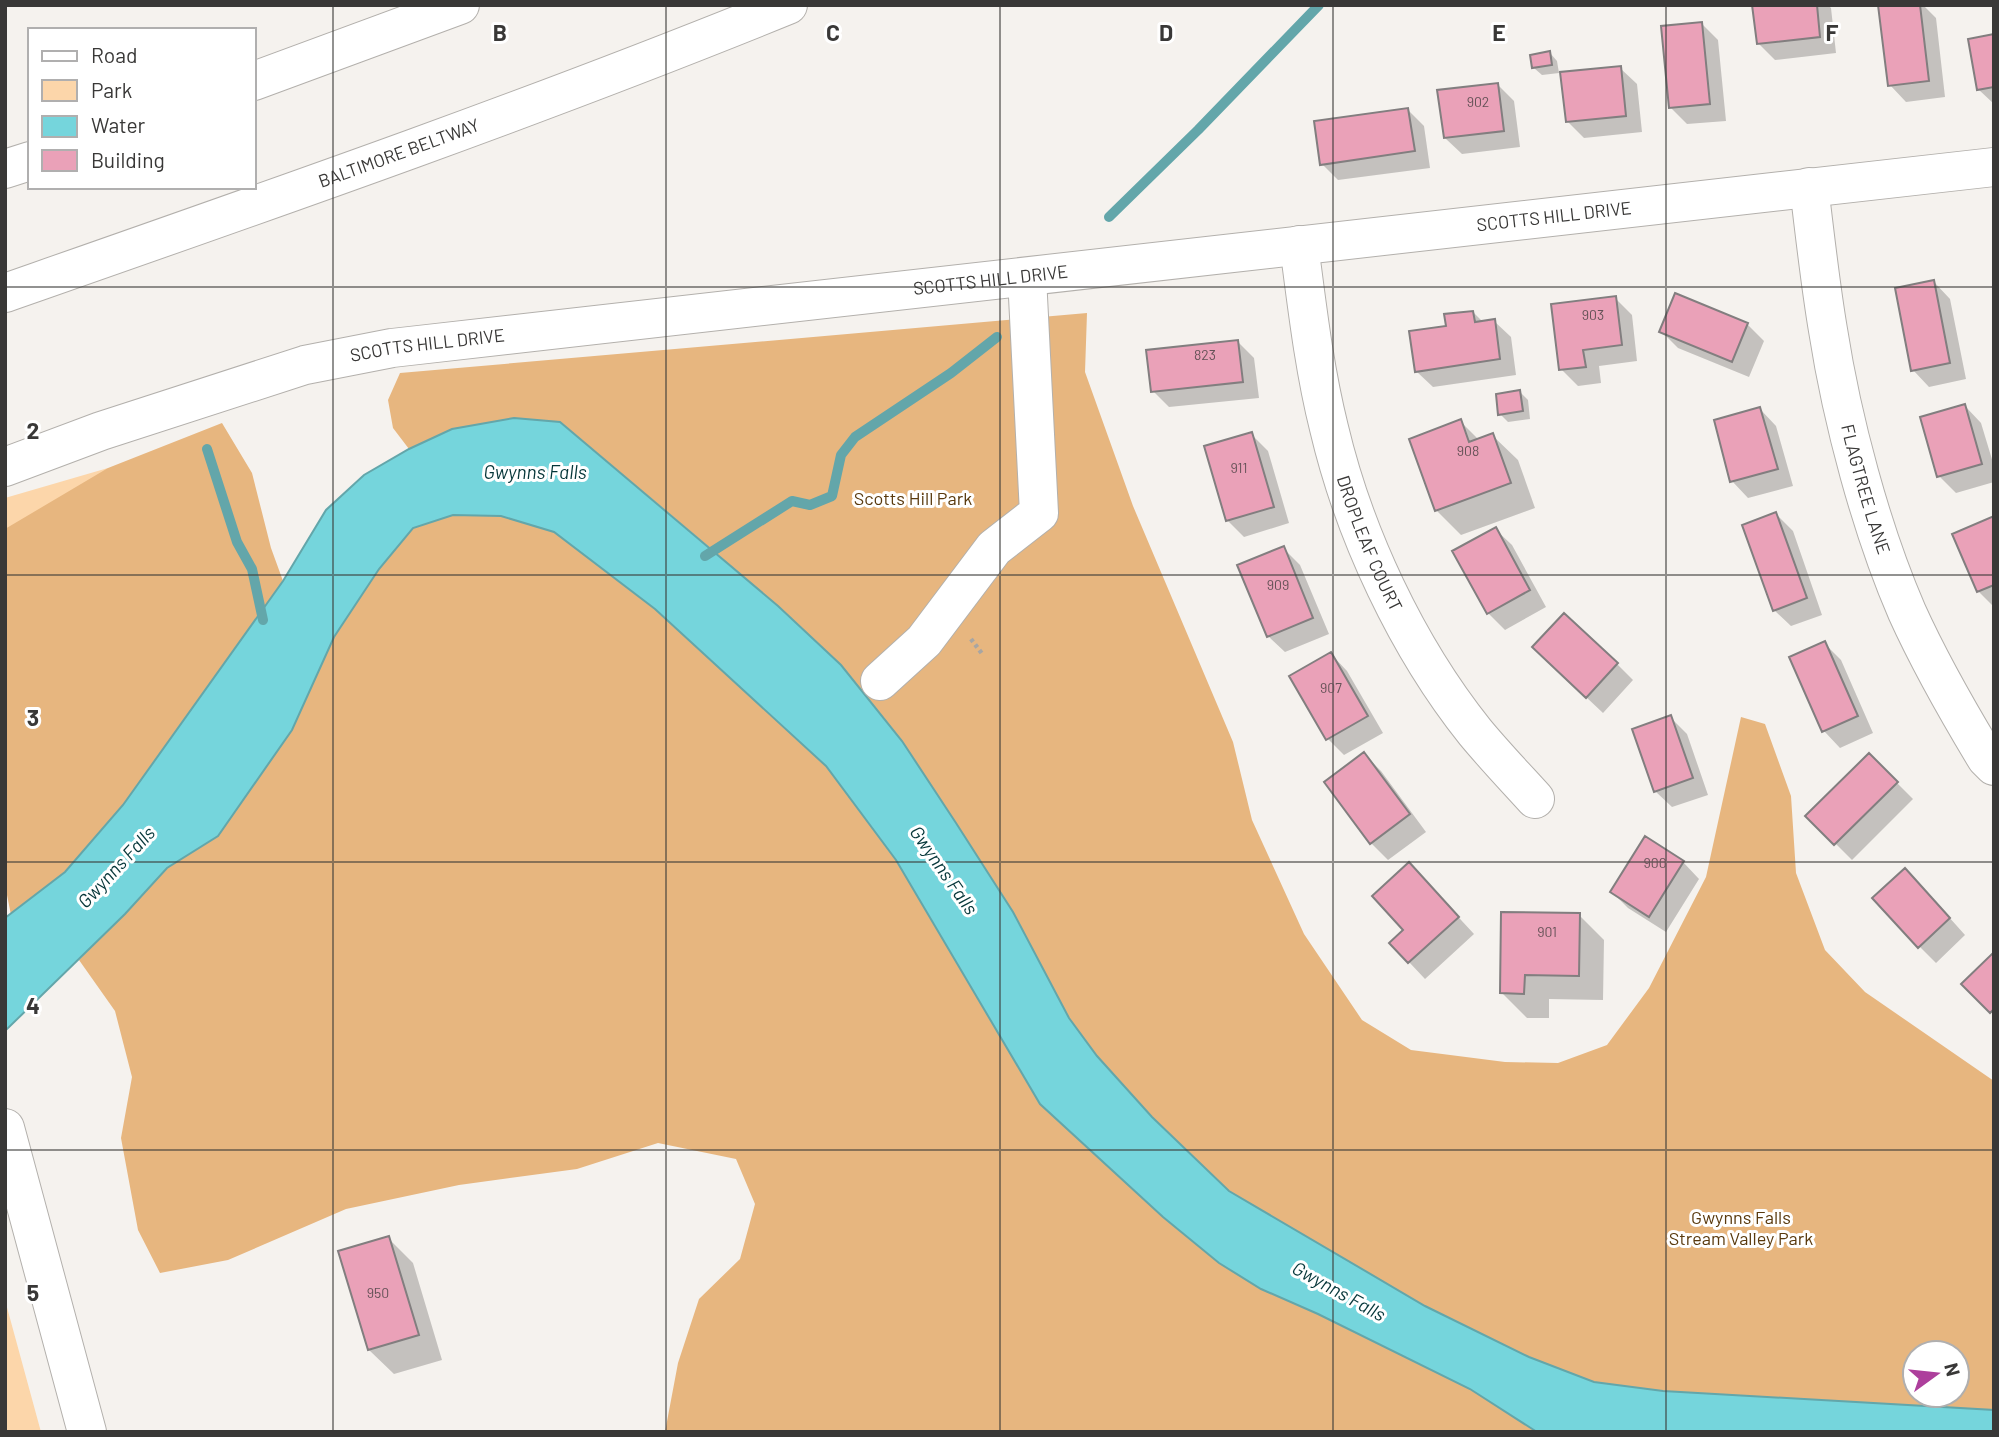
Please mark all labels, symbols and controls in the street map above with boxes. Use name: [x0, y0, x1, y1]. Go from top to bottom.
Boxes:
text: B: [493, 18, 507, 46]
text: C: [826, 18, 840, 46]
text: D: [1159, 18, 1173, 46]
text: E: [1492, 18, 1506, 46]
text: F: [1826, 18, 1839, 46]
legend: [28, 28, 256, 189]
text: Road: [91, 42, 137, 67]
text: Park: [91, 77, 132, 102]
house number: 902: [1467, 93, 1489, 110]
text: Water: [91, 112, 146, 137]
street label: BALTIMORE BELTWAY: [315, 113, 482, 192]
text: Building: [91, 147, 165, 172]
street label: SCOTTS HILL DRIVE: [1475, 196, 1633, 235]
street label: SCOTTS HILL DRIVE: [912, 260, 1069, 299]
house number: 903: [1582, 306, 1604, 323]
street label: SCOTTS HILL DRIVE: [348, 323, 506, 366]
house number: 823: [1194, 346, 1216, 363]
text: 2: [27, 416, 39, 444]
street label: FLAGTREE LANE: [1837, 422, 1896, 557]
house number: 908: [1457, 442, 1479, 459]
house number: 911: [1231, 459, 1247, 476]
water label: Gwynns Falls: [483, 460, 587, 483]
street label: DROPLEAF COURT: [1333, 473, 1408, 615]
park label: Scotts Hill Park: [854, 487, 972, 509]
house number: 909: [1267, 576, 1289, 593]
house number: 907: [1320, 679, 1342, 696]
text: 3: [27, 703, 39, 731]
water label: Gwynns Falls: [72, 821, 159, 912]
water label: Gwynns Falls: [905, 821, 983, 919]
house number: 900: [1643, 854, 1667, 871]
house number: 901: [1537, 923, 1557, 940]
text: 4: [26, 991, 40, 1019]
park label: Gwynns Falls Stream Valley Park: [1669, 1206, 1813, 1249]
water label: Gwynns Falls: [1289, 1256, 1390, 1326]
text: 5: [27, 1278, 39, 1306]
house number: 950: [367, 1284, 389, 1301]
north arrow: [1901, 1339, 1971, 1409]
text: N: [1940, 1360, 1966, 1379]

